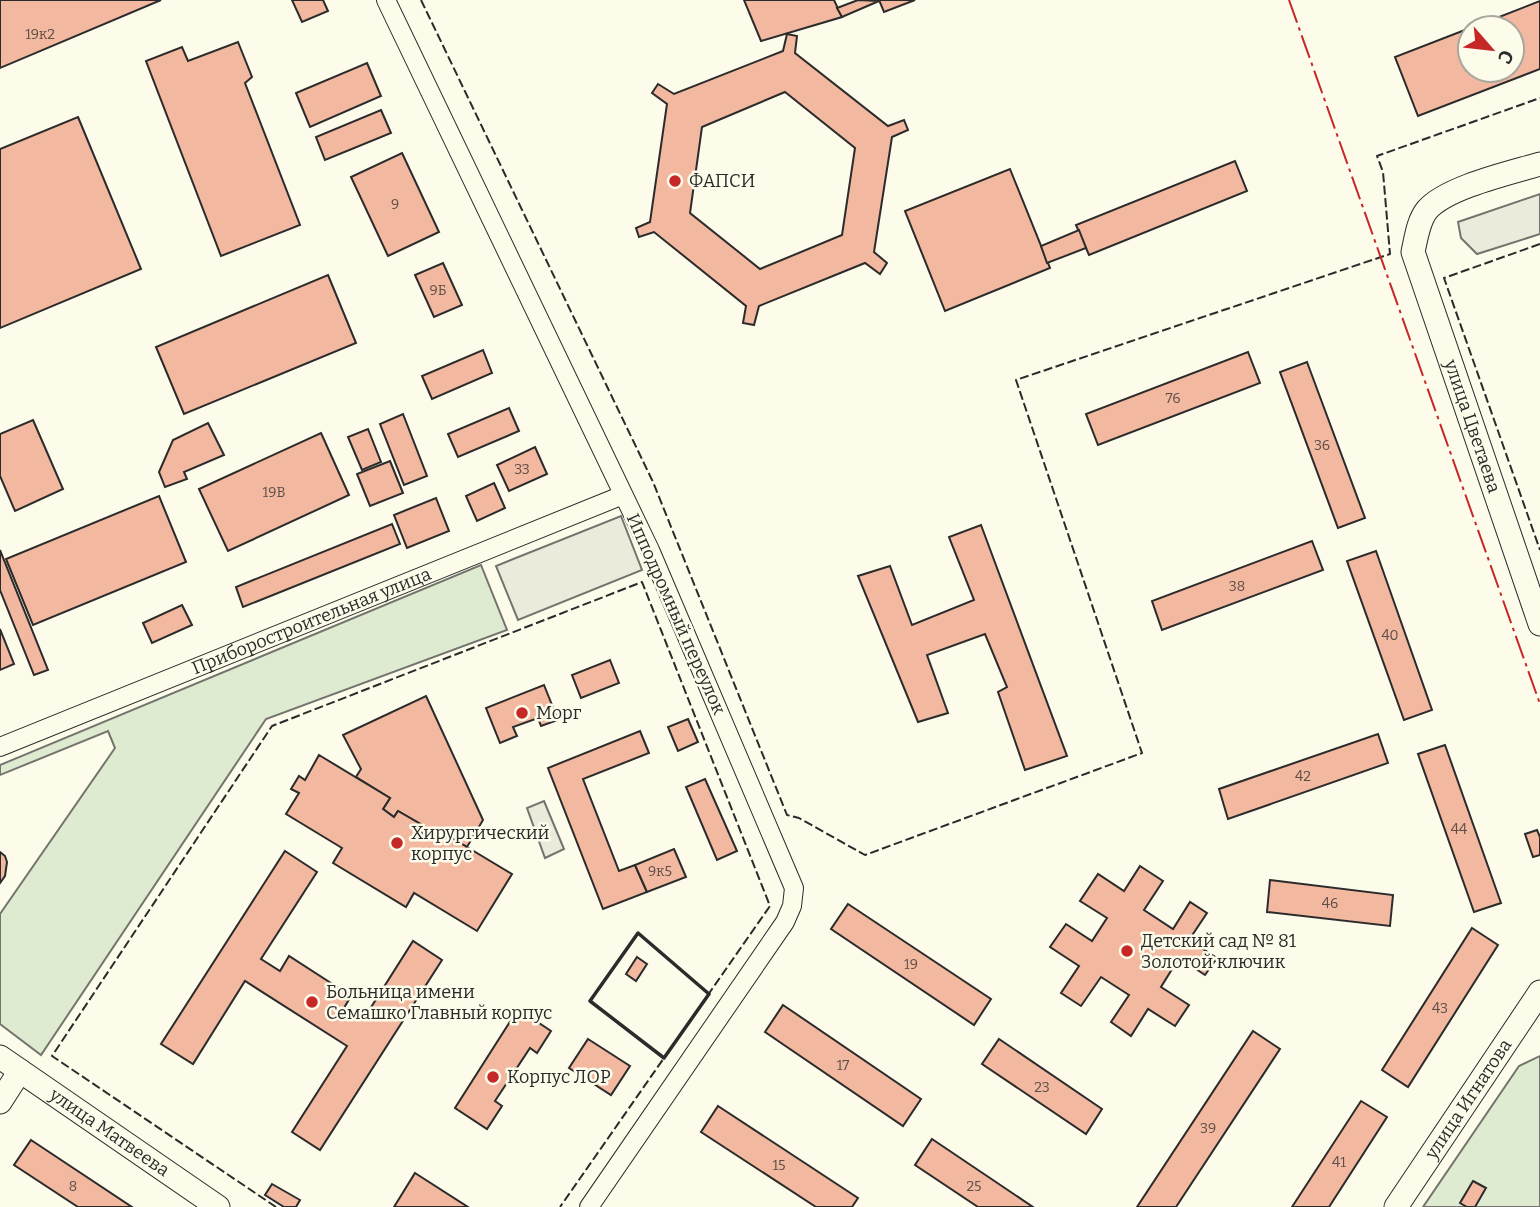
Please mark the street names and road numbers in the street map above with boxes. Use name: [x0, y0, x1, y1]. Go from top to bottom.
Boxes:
street label: улица Цветаева: [1439, 356, 1505, 496]
street label: Ипподромный переулок: [622, 510, 731, 718]
street label: Приборостроительная улица: [189, 563, 434, 679]
street label: улица Игнатова: [1420, 1035, 1516, 1164]
street label: улица Матвеева: [45, 1083, 174, 1181]

